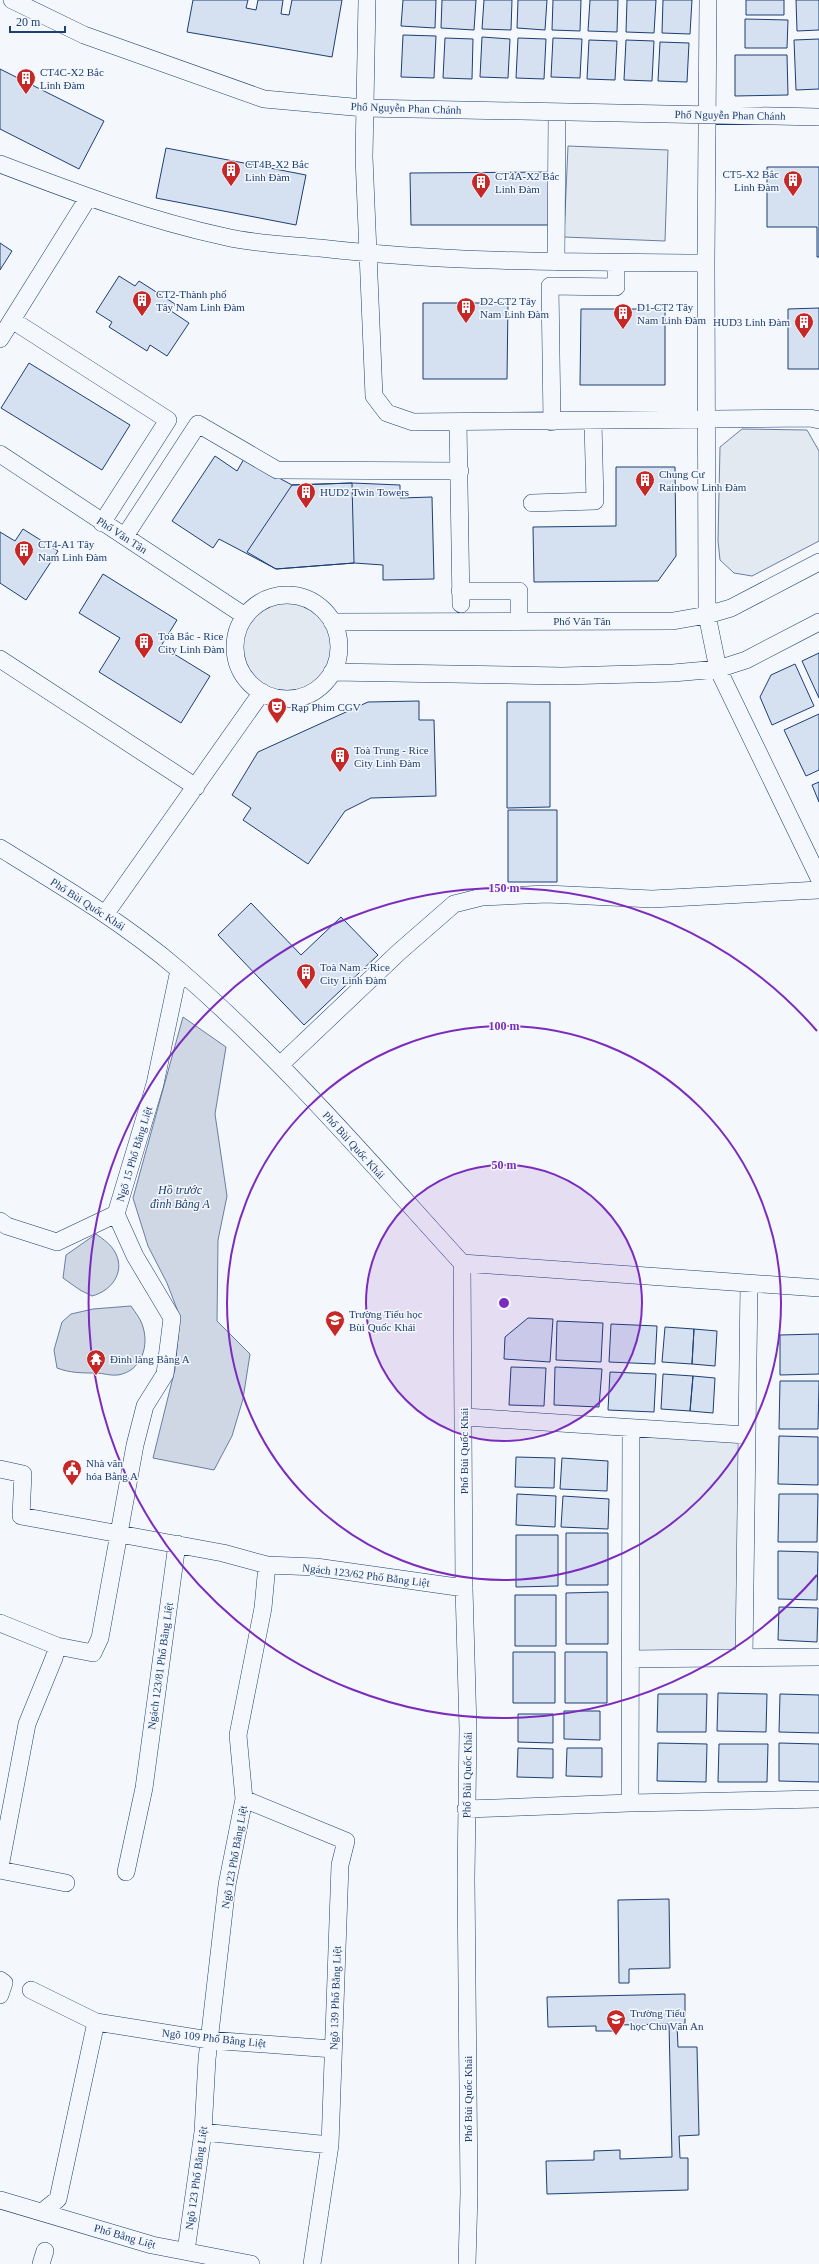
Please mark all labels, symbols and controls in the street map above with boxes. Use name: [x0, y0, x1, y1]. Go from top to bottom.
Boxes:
scale bar: [10, 8, 65, 34]
text: 20 m: [16, 15, 41, 29]
place label: CT4C-X2 Bắc Linh Đàm: [40, 66, 104, 91]
building icon: CT4C-X2 Bắc Linh Đàm: [15, 67, 37, 95]
street label: Phố Nguyễn Phan Chánh: [350, 100, 462, 116]
street label: Phố Nguyễn Phan Chánh: [674, 108, 786, 122]
place label: CT4B-X2 Bắc Linh Đàm: [245, 158, 309, 183]
building icon: CT4B-X2 Bắc Linh Đàm: [220, 159, 242, 187]
place label: CT5-X2 Bắc Linh Đàm: [722, 168, 779, 193]
building icon: CT5-X2 Bắc Linh Đàm: [782, 169, 804, 197]
place label: CT4A-X2 Bắc Linh Đàm: [495, 170, 560, 195]
building icon: CT4A-X2 Bắc Linh Đàm: [470, 171, 492, 199]
place label: CT2-Thành phố Tây Nam Linh Đàm: [156, 288, 245, 313]
building icon: CT2-Thành phố Tây Nam Linh Đàm: [131, 289, 153, 317]
place label: D2-CT2 Tây Nam Linh Đàm: [480, 295, 549, 320]
building icon: D2-CT2 Tây Nam Linh Đàm: [455, 296, 477, 324]
place label: D1-CT2 Tây Nam Linh Đàm: [637, 301, 706, 326]
building icon: D1-CT2 Tây Nam Linh Đàm: [612, 302, 634, 330]
building icon: HUD3 Linh Đàm: [793, 311, 815, 339]
place label: HUD3 Linh Đàm: [713, 316, 790, 328]
place label: Chung Cư Rainbow Linh Đàm: [659, 468, 747, 493]
building icon: Chung Cư Rainbow Linh Đàm: [634, 469, 656, 497]
building icon: HUD2 Twin Towers: [295, 481, 317, 509]
place label: HUD2 Twin Towers: [320, 486, 409, 498]
street label: Phố Văn Tân: [95, 514, 150, 556]
place label: CT4-A1 Tây Nam Linh Đàm: [38, 538, 107, 563]
building icon: CT4-A1 Tây Nam Linh Đàm: [13, 539, 35, 567]
street label: Phố Văn Tân: [553, 615, 611, 627]
place label: Toà Bắc - Rice City Linh Đàm: [158, 630, 225, 655]
building icon: Toà Bắc - Rice City Linh Đàm: [133, 631, 155, 659]
theatre icon: Rạp Phim CGV: [266, 696, 288, 724]
place label: Rạp Phim CGV: [291, 701, 361, 713]
place label: Toà Trung - Rice City Linh Đàm: [354, 744, 429, 769]
building icon: Toà Trung - Rice City Linh Đàm: [329, 745, 351, 773]
street label: Phố Bùi Quốc Khái: [48, 875, 128, 933]
text: 150 m: [489, 881, 520, 895]
place label: Toà Nam - Rice City Linh Đàm: [320, 961, 390, 986]
building icon: Toà Nam - Rice City Linh Đàm: [295, 962, 317, 990]
text: 100 m: [489, 1019, 520, 1033]
street label: Ngõ 15 Phố Bằng Liệt: [114, 1105, 154, 1203]
street label: Phố Bùi Quốc Khái: [321, 1109, 387, 1181]
text: 50 m: [492, 1158, 517, 1172]
water label: Hồ trước đình Bằng A: [150, 1183, 211, 1211]
centre of rings: [497, 1296, 511, 1310]
place label: Trường Tiểu học Bùi Quốc Khái: [349, 1308, 423, 1333]
school or university icon: Trường Tiểu học Bùi Quốc Khái: [324, 1309, 346, 1337]
temple icon: Đình làng Bằng A: [85, 1348, 107, 1376]
place label: Đình làng Bằng A: [110, 1353, 190, 1365]
street label: Phố Bùi Quốc Khái: [458, 1408, 470, 1494]
place label: Nhà văn hóa Bằng A: [86, 1457, 138, 1482]
public building icon: Nhà văn hóa Bằng A: [61, 1458, 83, 1486]
street label: Ngách 123/62 Phố Bằng Liệt: [302, 1561, 430, 1589]
street label: Ngách 123/81 Phố Bằng Liệt: [145, 1602, 175, 1730]
street label: Phố Bùi Quốc Khái: [460, 1732, 474, 1818]
street label: Ngõ 123 Phố Bằng Liệt: [219, 1805, 249, 1909]
street label: Ngõ 139 Phố Bằng Liệt: [327, 1946, 343, 2050]
place label: Trường Tiểu học Chu Văn An: [630, 2007, 704, 2032]
school or university icon: Trường Tiểu học Chu Văn An: [605, 2008, 627, 2036]
street label: Ngõ 109 Phố Bằng Liệt: [161, 2027, 267, 2049]
street label: Phố Bùi Quốc Khái: [462, 2056, 474, 2142]
street label: Ngõ 123 Phố Bằng Liệt: [183, 2125, 209, 2231]
street label: Phố Bằng Liệt: [93, 2221, 157, 2251]

